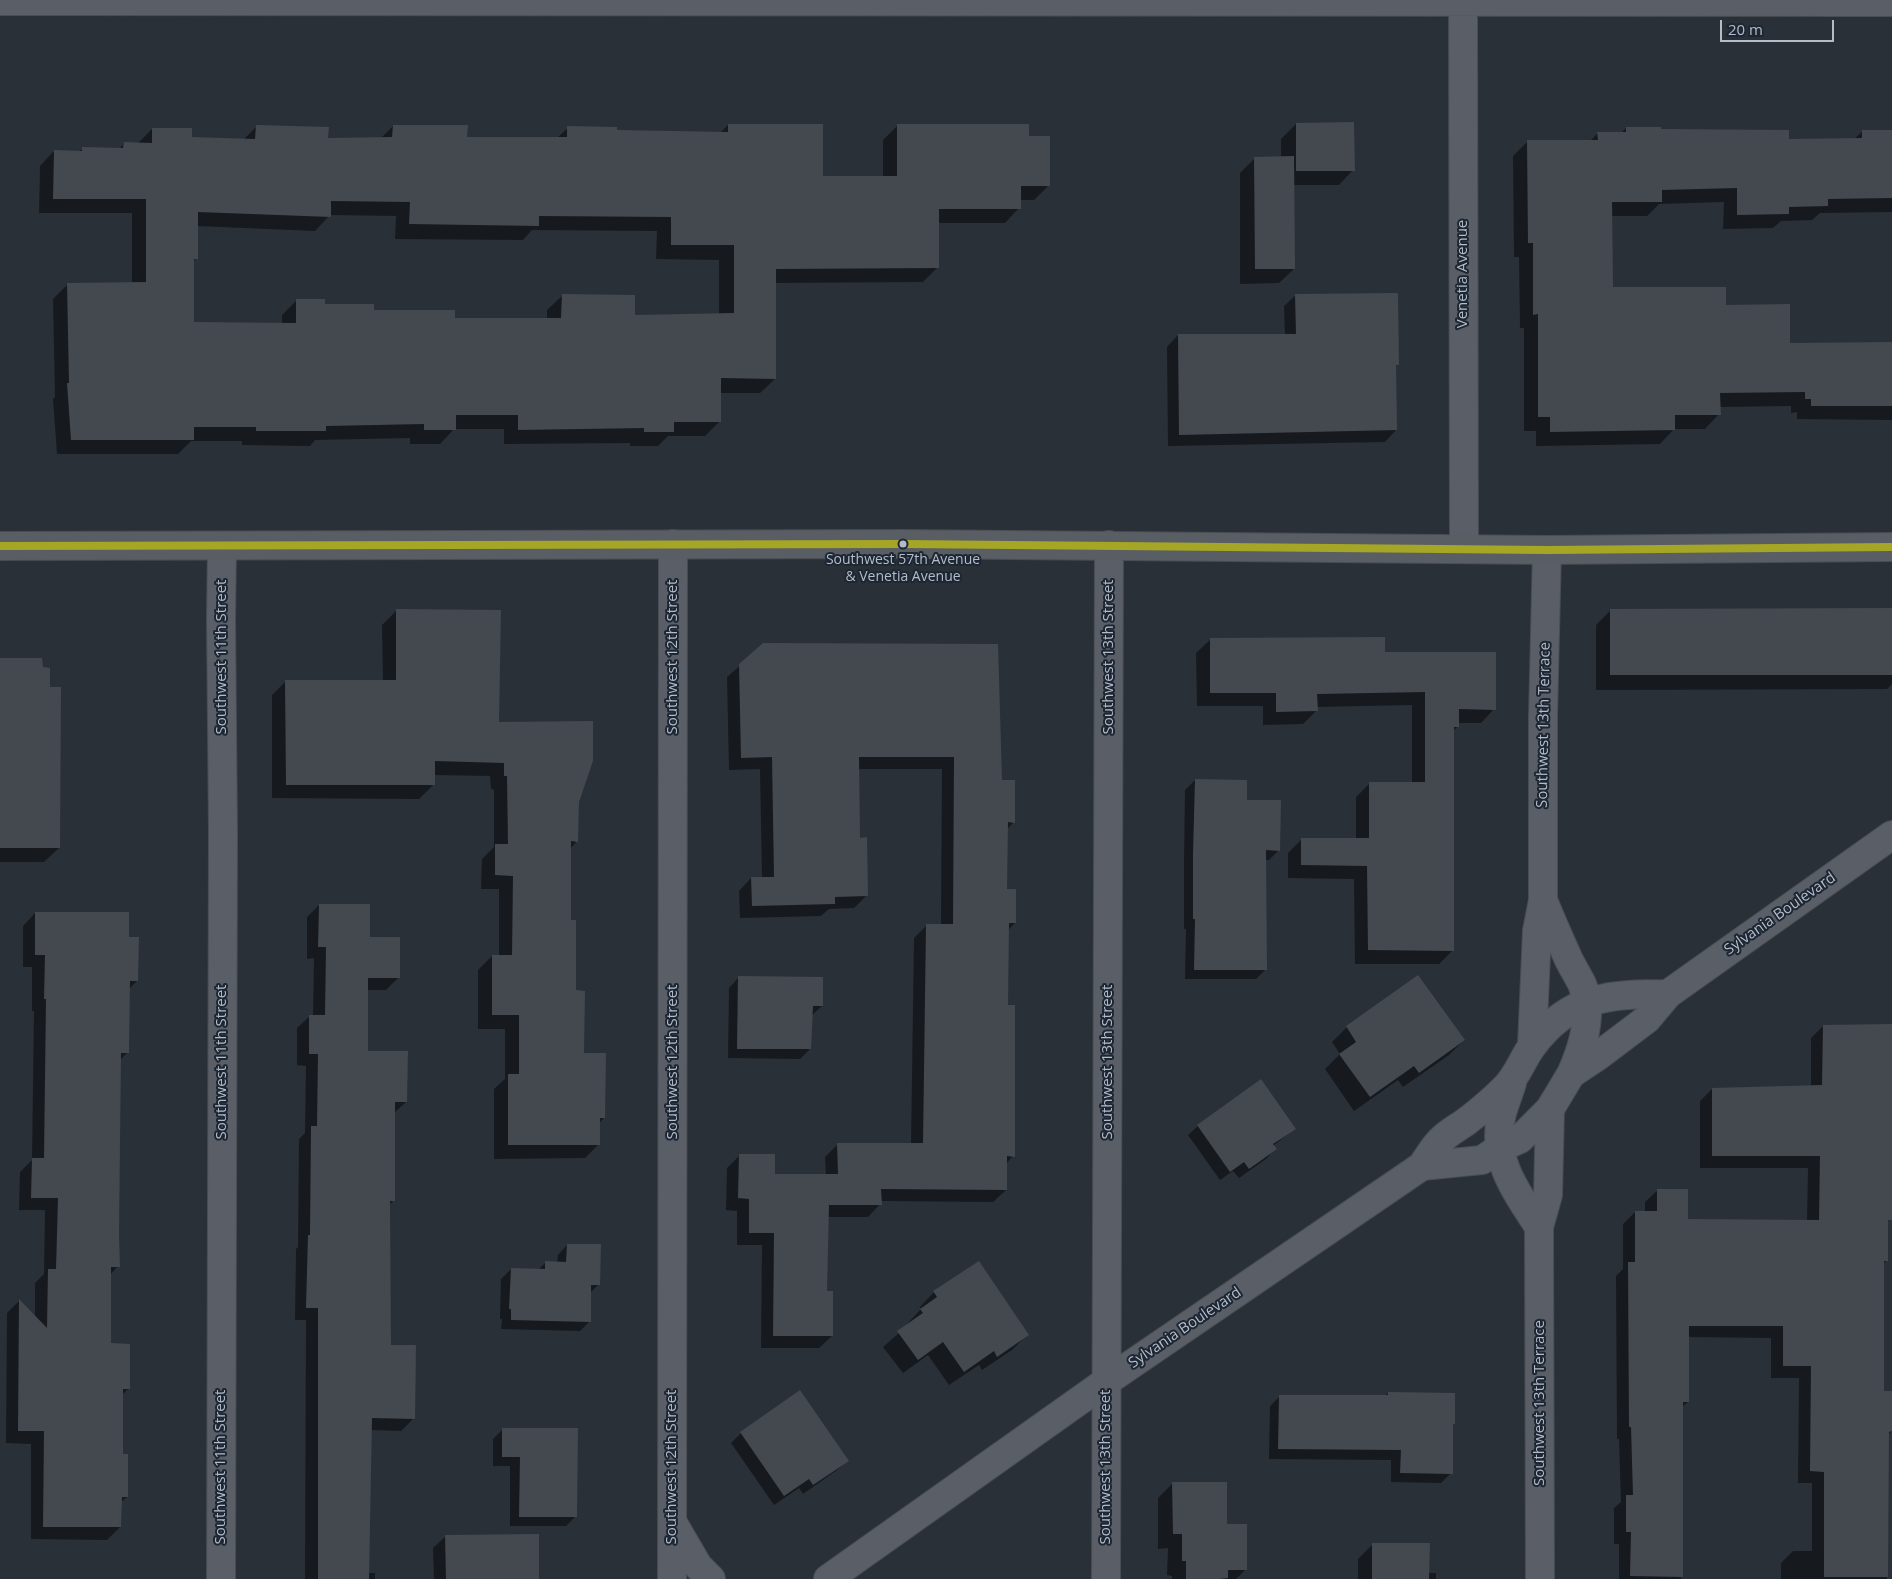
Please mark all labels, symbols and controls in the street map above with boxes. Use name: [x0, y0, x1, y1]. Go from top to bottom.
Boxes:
scale bar: [1722, 10, 1836, 42]
text: 20 m: [1728, 19, 1763, 39]
street label: Venetia Avenue: [1454, 220, 1472, 328]
marker: Southwest 57th Avenue & Venetia Avenue: [898, 539, 908, 549]
place label: Southwest 57th Avenue & Venetia Avenue: [826, 552, 980, 584]
street label: Southwest 11th Street: [213, 580, 231, 734]
street label: Southwest 12th Street: [664, 580, 682, 734]
street label: Southwest 13th Street: [1100, 580, 1118, 734]
street label: Southwest 13th Terrace: [1534, 642, 1554, 808]
street label: Sylvania Boulevard: [1721, 869, 1839, 959]
street label: Southwest 11th Street: [213, 985, 231, 1139]
street label: Southwest 12th Street: [664, 985, 682, 1139]
street label: Southwest 13th Street: [1099, 985, 1117, 1139]
street label: Sylvania Boulevard: [1125, 1284, 1245, 1372]
street label: Southwest 13th Terrace: [1531, 1320, 1549, 1486]
street label: Southwest 11th Street: [212, 1390, 230, 1544]
street label: Southwest 12th Street: [663, 1390, 681, 1544]
street label: Southwest 13th Street: [1097, 1390, 1115, 1544]

